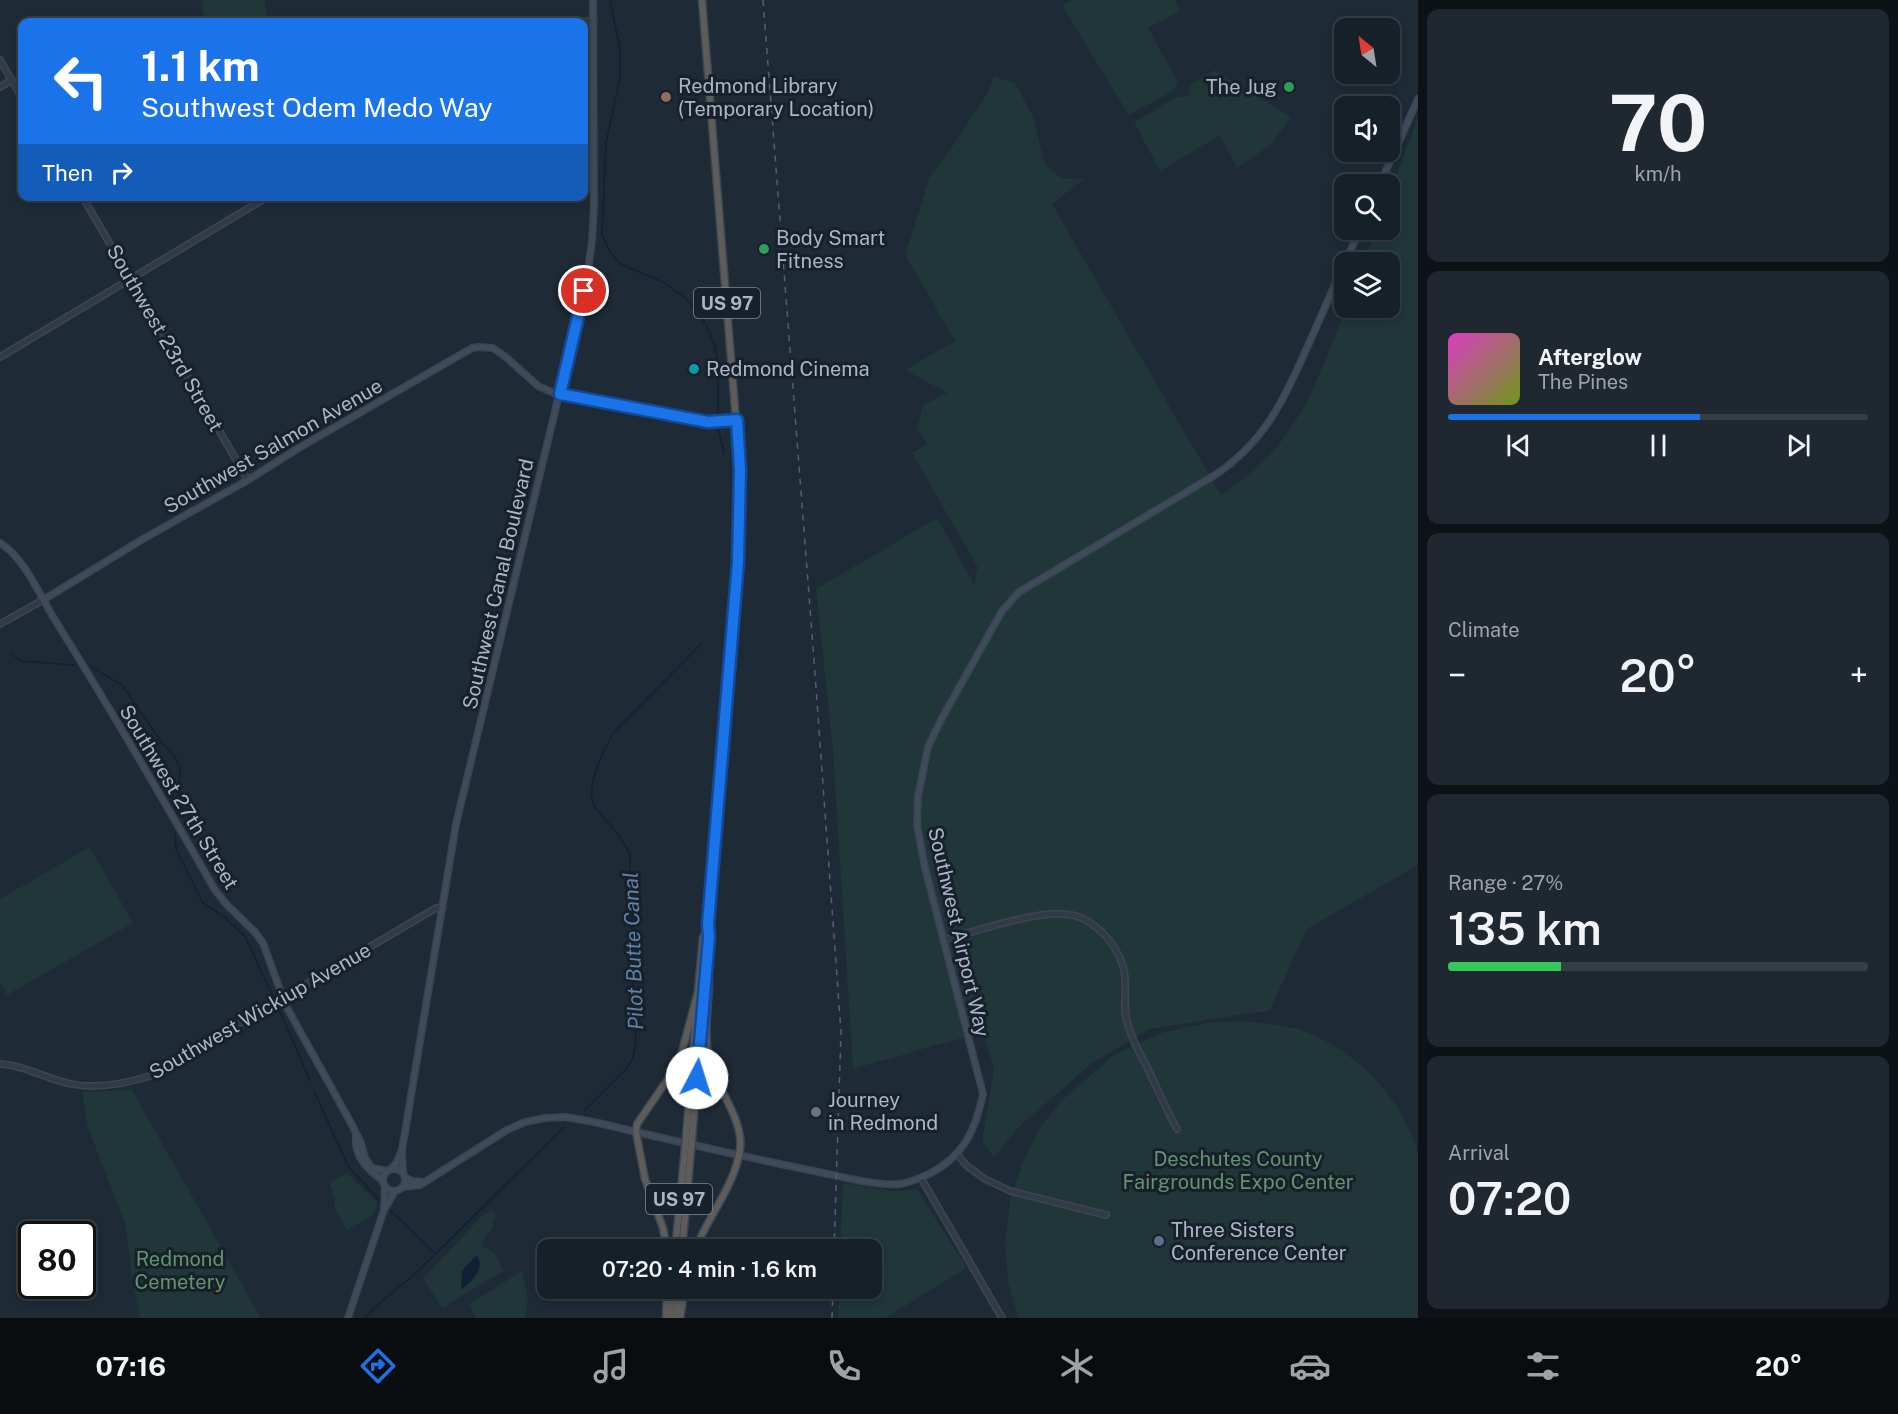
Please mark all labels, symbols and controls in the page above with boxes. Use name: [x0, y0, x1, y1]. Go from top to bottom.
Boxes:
north arrow: [1334, 18, 1400, 84]
map controls: [1334, 18, 1400, 318]
text: 1.1 km: [141, 41, 260, 90]
icon: left: [42, 42, 120, 120]
place label: Redmond Library (Temporary Location): [678, 74, 874, 121]
place label: The Jug: [1206, 75, 1277, 99]
text: 70: [1609, 77, 1707, 169]
marker: The Jug: [1282, 80, 1296, 94]
marker: Redmond Library (Temporary Location): [659, 90, 673, 104]
text: Southwest Odem Medo Way: [141, 91, 493, 123]
button: sound: [1334, 96, 1400, 162]
icon: right: [105, 156, 138, 189]
text: Then: [42, 160, 93, 186]
text: km/h: [1634, 162, 1682, 186]
button: search: [1334, 174, 1400, 240]
place label: Body Smart Fitness: [776, 226, 885, 273]
street label: Southwest 23rd Street: [102, 240, 228, 436]
marker: Body Smart Fitness: [757, 242, 771, 256]
button: layers: [1334, 252, 1400, 318]
pin: [558, 265, 609, 316]
icon: arrive: [567, 274, 600, 307]
road number: US 97: [694, 288, 760, 318]
text: Afterglow: [1538, 344, 1642, 370]
place label: Redmond Cinema: [706, 357, 870, 381]
marker: Redmond Cinema: [687, 362, 701, 376]
text: The Pines: [1538, 370, 1628, 394]
street label: Southwest Salmon Avenue: [159, 373, 387, 519]
icon: previous: [1502, 429, 1535, 462]
icon: pause: [1642, 429, 1675, 462]
icon: next: [1782, 429, 1815, 462]
street label: Southwest Canal Boulevard: [457, 456, 539, 712]
text: Climate: [1448, 618, 1520, 642]
text: 20°: [1619, 649, 1697, 702]
text: −: [1448, 656, 1466, 694]
text: +: [1850, 656, 1868, 694]
street label: Southwest 27th Street: [114, 700, 244, 894]
street label: Southwest Airport Way: [923, 825, 995, 1039]
water label: Pilot Butte Canal: [618, 871, 648, 1031]
text: Range · 27%: [1448, 871, 1563, 895]
text: 135 km: [1448, 902, 1602, 955]
street label: Southwest Wickiup Avenue: [145, 938, 375, 1084]
position arrow: [665, 1046, 729, 1110]
place label: Journey in Redmond: [828, 1088, 938, 1135]
marker: Journey in Redmond: [809, 1105, 823, 1119]
text: Arrival: [1448, 1141, 1510, 1165]
park label: Deschutes County Fairgrounds Expo Center: [1122, 1147, 1354, 1194]
text: 07:20: [1448, 1172, 1571, 1225]
road number: US 97: [646, 1184, 712, 1214]
place label: Three Sisters Conference Center: [1171, 1218, 1347, 1265]
speed limit sign: 80: [18, 1221, 96, 1299]
marker: Three Sisters Conference Center: [1152, 1234, 1166, 1248]
park label: Redmond Cemetery: [135, 1247, 226, 1294]
text: 07:20 · 4 min · 1.6 km: [602, 1256, 817, 1282]
icon: directions: [357, 1345, 399, 1387]
icon: music: [590, 1345, 632, 1387]
icon: phone: [823, 1345, 865, 1387]
icon: climate: [1056, 1345, 1098, 1387]
icon: car: [1289, 1345, 1331, 1387]
icon: filters: [1522, 1345, 1564, 1387]
text: 07:16: [96, 1350, 166, 1382]
text: 20°: [1755, 1350, 1802, 1382]

